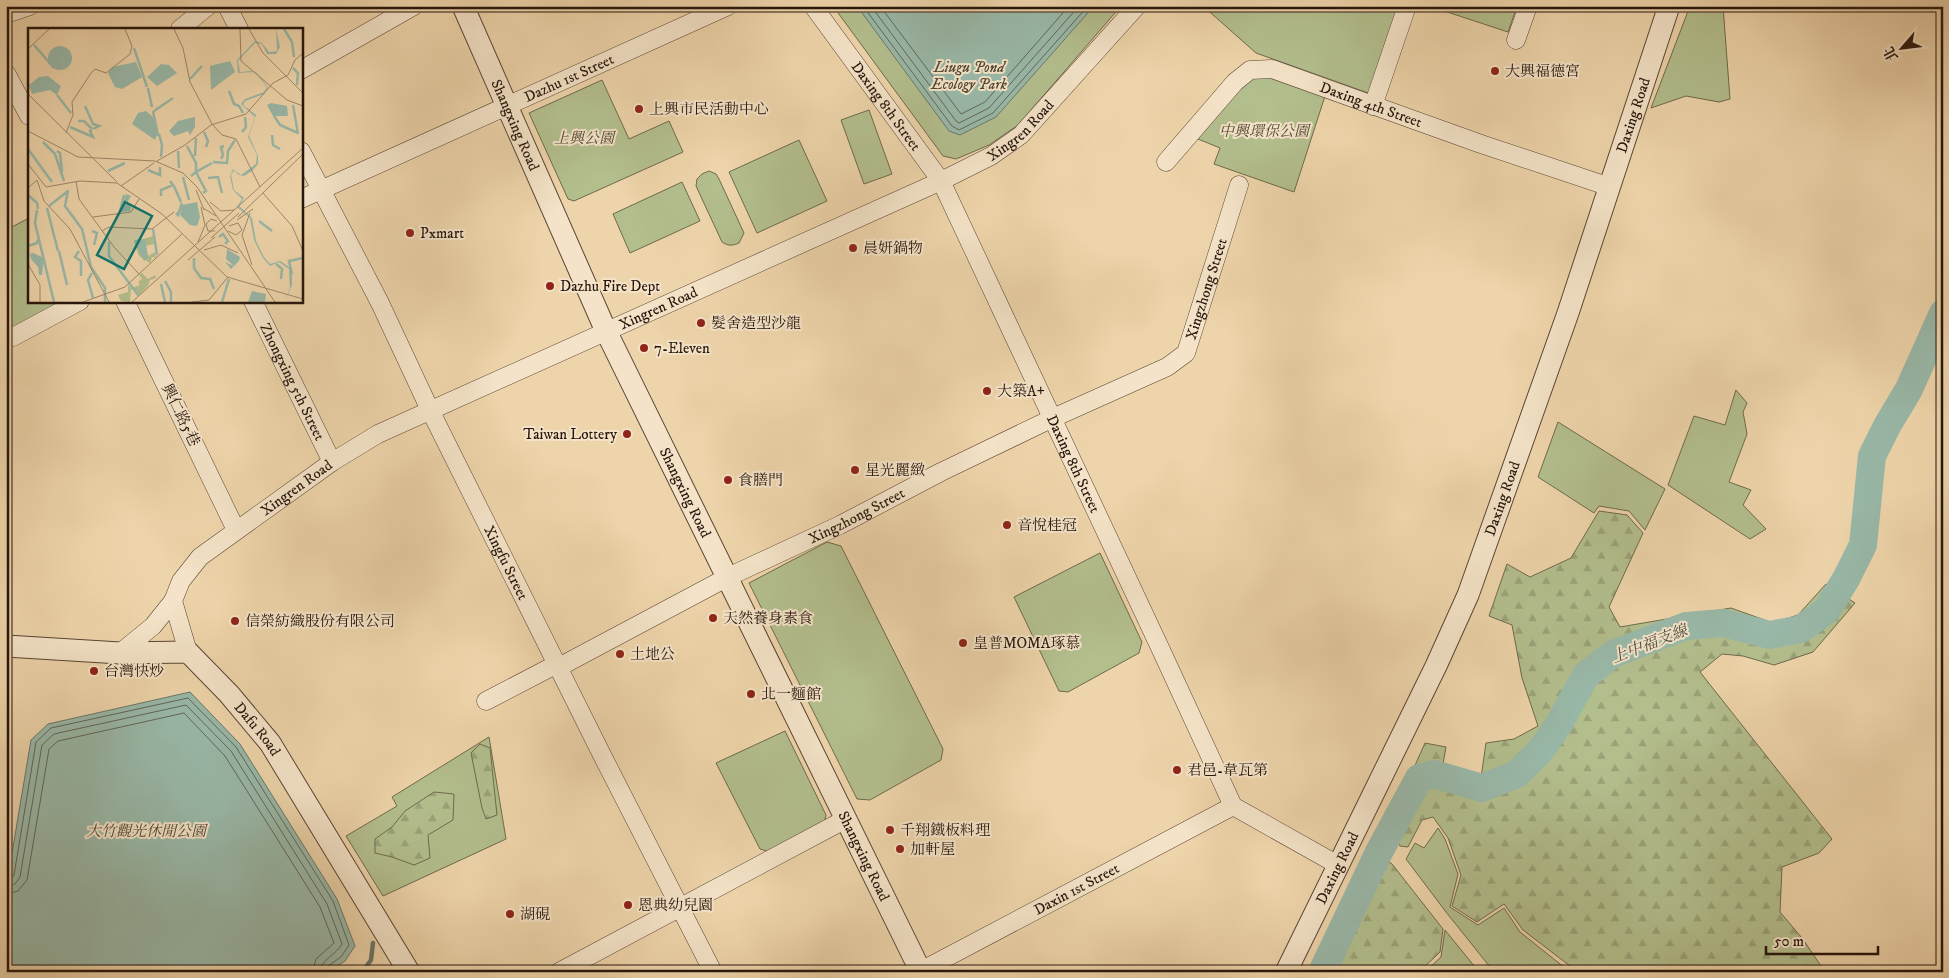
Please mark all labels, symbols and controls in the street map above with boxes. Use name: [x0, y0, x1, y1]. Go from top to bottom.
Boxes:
north arrow: [1876, 22, 1926, 72]
inset map: [28, 28, 302, 302]
text: 北: [1880, 43, 1903, 64]
street label: Dazhu 1st Street: [521, 50, 617, 107]
street label: Daxing 8th Street: [847, 58, 925, 155]
park label: Liugu Pond Ecology Park: [930, 58, 1008, 94]
place label: 大興福德宮: [1505, 62, 1580, 81]
marker: 大興福德宮: [1489, 65, 1501, 77]
street label: Daxing Road: [1612, 75, 1655, 156]
street label: Shangxing Road: [486, 77, 544, 174]
street label: Daxing 4th Street: [1317, 78, 1425, 132]
street label: Xingren Road: [983, 96, 1058, 166]
place label: 上興市民活動中心: [649, 100, 769, 119]
marker: 上興市民活動中心: [633, 103, 645, 115]
park label: 中興環保公園: [1219, 122, 1311, 141]
park label: 上興公園: [554, 129, 616, 148]
place label: Pxmart: [420, 224, 464, 243]
marker: Pxmart: [404, 227, 416, 239]
street label: Xingzhong Street: [1182, 236, 1232, 342]
place label: 晨妍鍋物: [863, 239, 923, 258]
marker: 晨妍鍋物: [847, 242, 859, 254]
place label: Dazhu Fire Dept: [560, 277, 660, 296]
marker: Dazhu Fire Dept: [544, 280, 556, 292]
street label: Xingren Road: [616, 282, 701, 334]
place label: 髮舍造型沙龍: [711, 314, 801, 333]
marker: 髮舍造型沙龍: [695, 317, 707, 329]
street label: Zhongxing 5th Street: [255, 320, 329, 444]
place label: 7-Eleven: [654, 339, 710, 358]
marker: 7-Eleven: [638, 342, 650, 354]
street label: 興仁路5巷: [157, 381, 204, 450]
place label: 大築A+: [997, 382, 1045, 401]
marker: 大築A+: [981, 385, 993, 397]
street label: Daxing 8th Street: [1042, 412, 1104, 516]
place label: Taiwan Lottery: [523, 425, 618, 444]
marker: Taiwan Lottery: [621, 428, 633, 440]
street label: Shangxing Road: [655, 445, 715, 541]
street label: Xingren Road: [257, 456, 337, 520]
street label: Daxing Road: [1481, 458, 1525, 539]
place label: 星光麗緻: [865, 461, 925, 480]
marker: 星光麗緻: [849, 464, 861, 476]
place label: 食膳門: [738, 471, 783, 490]
marker: 食膳門: [722, 474, 734, 486]
street label: Xingzhong Street: [806, 484, 908, 548]
place label: 音悅桂冠: [1017, 516, 1077, 535]
marker: 音悅桂冠: [1001, 519, 1013, 531]
street label: Xingfu Street: [479, 523, 532, 603]
place label: 天然養身素食: [723, 609, 813, 628]
place label: 信榮紡織股份有限公司: [245, 612, 395, 631]
marker: 天然養身素食: [707, 612, 719, 624]
marker: 信榮紡織股份有限公司: [229, 615, 241, 627]
water label: 上中福支線: [1608, 620, 1692, 668]
place label: 皇普MOMA琢慕: [973, 634, 1080, 653]
marker: 皇普MOMA琢慕: [957, 637, 969, 649]
place label: 土地公: [630, 645, 675, 664]
marker: 土地公: [614, 648, 626, 660]
place label: 台灣快炒: [104, 662, 164, 681]
marker: 台灣快炒: [88, 665, 100, 677]
place label: 北一麵館: [761, 685, 821, 704]
marker: 北一麵館: [745, 688, 757, 700]
street label: Dafu Road: [230, 698, 285, 760]
place label: 君邑-韋瓦第: [1187, 761, 1268, 780]
marker: 君邑-韋瓦第: [1171, 764, 1183, 776]
street label: Shangxing Road: [833, 808, 894, 905]
place label: 千翔鐵板料理: [900, 821, 991, 840]
park label: 大竹觀光休閒公園: [86, 822, 208, 841]
marker: 千翔鐵板料理: [884, 824, 896, 836]
street label: Daxing Road: [1312, 828, 1363, 907]
place label: 加軒屋: [910, 840, 955, 859]
marker: 加軒屋: [894, 843, 906, 855]
street label: Daxin 1st Street: [1031, 859, 1123, 920]
place label: 恩典幼兒園: [638, 896, 713, 915]
marker: 恩典幼兒園: [622, 899, 634, 911]
place label: 湖硯: [520, 905, 550, 924]
marker: 湖硯: [504, 908, 516, 920]
scale bar: [1766, 923, 1879, 955]
text: 50 m: [1774, 932, 1804, 951]

